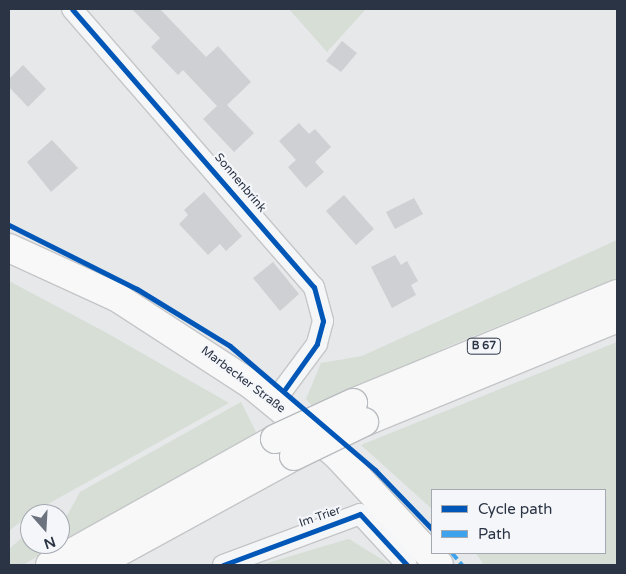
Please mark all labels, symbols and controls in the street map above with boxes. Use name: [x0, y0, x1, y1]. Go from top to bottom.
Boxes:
street label: Sonnenbrink: [211, 151, 269, 215]
road number: B 67: [466, 338, 502, 354]
street label: Marbecker Straße: [198, 344, 288, 416]
legend: [431, 489, 606, 554]
text: Cycle path: [478, 500, 552, 518]
street label: Im Trier: [297, 503, 343, 531]
north arrow: [20, 504, 70, 554]
text: Path: [478, 525, 511, 543]
text: N: [42, 533, 58, 553]

